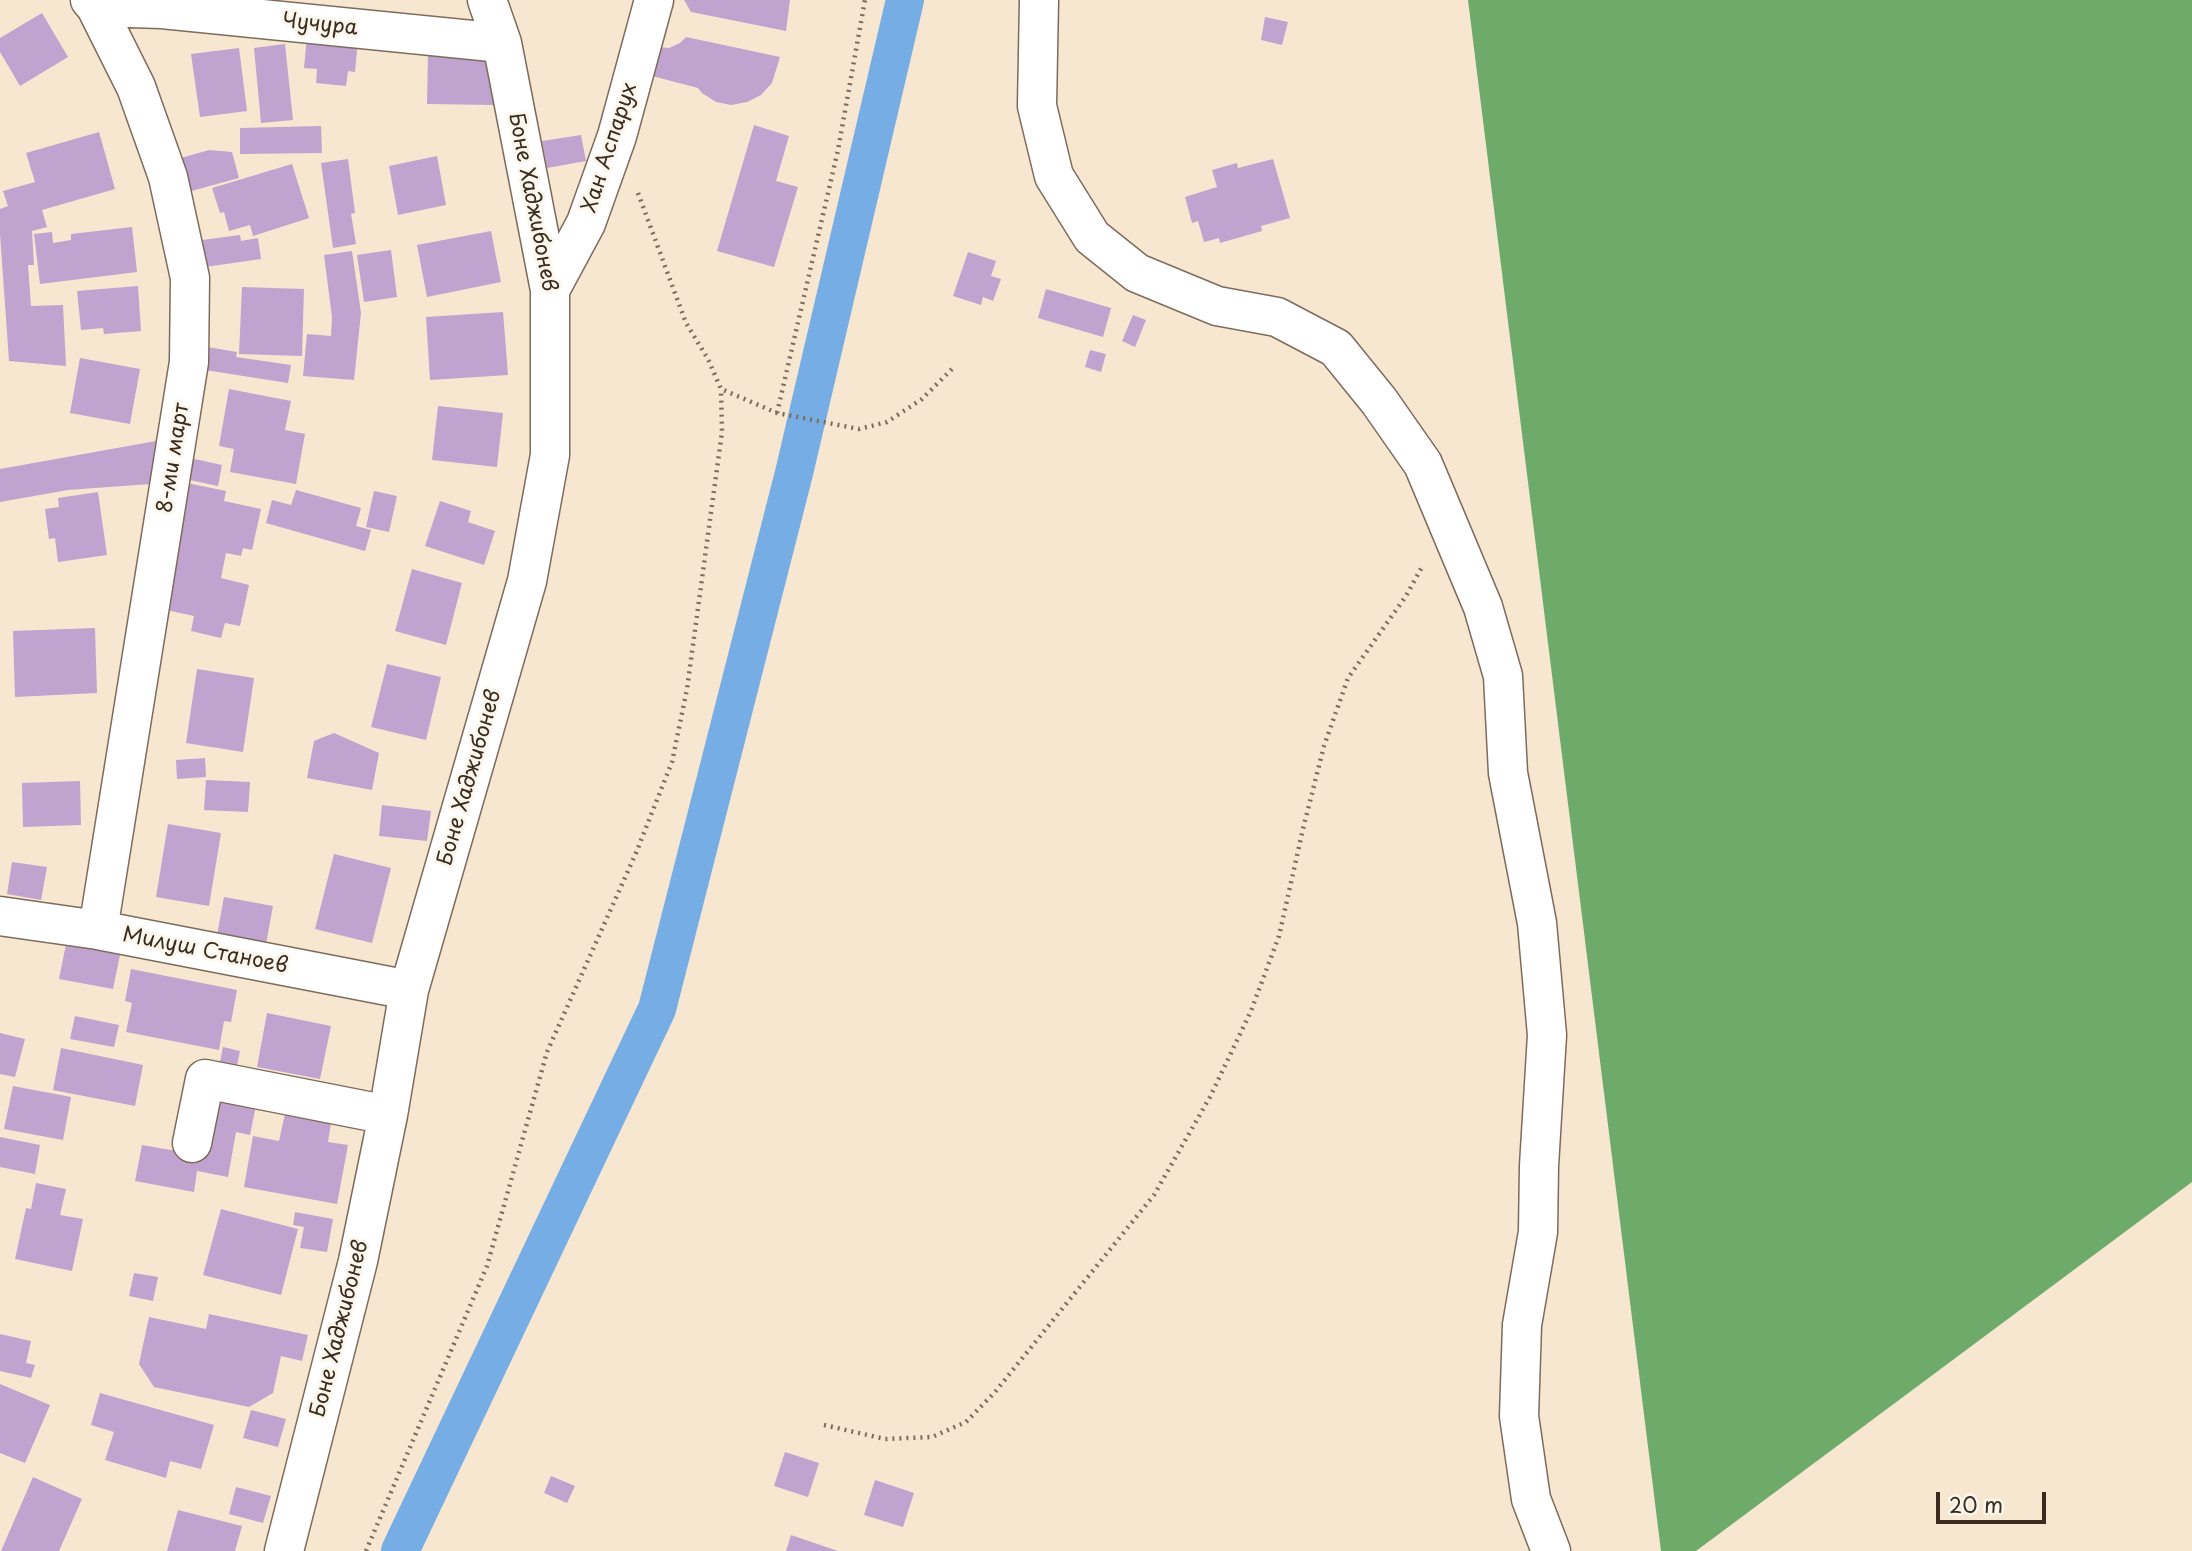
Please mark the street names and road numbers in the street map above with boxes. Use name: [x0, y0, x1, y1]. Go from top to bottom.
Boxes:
street label: Чучура: [281, 9, 359, 41]
street label: Хан Аспарух: [577, 80, 643, 216]
street label: Боне Хаджибонев: [502, 110, 562, 294]
street label: 8-ми март: [153, 401, 195, 515]
street label: Боне Хаджибонев: [433, 687, 507, 869]
street label: Милуш Станоев: [120, 923, 290, 979]
street label: Боне Хаджибонев: [306, 1238, 374, 1420]

